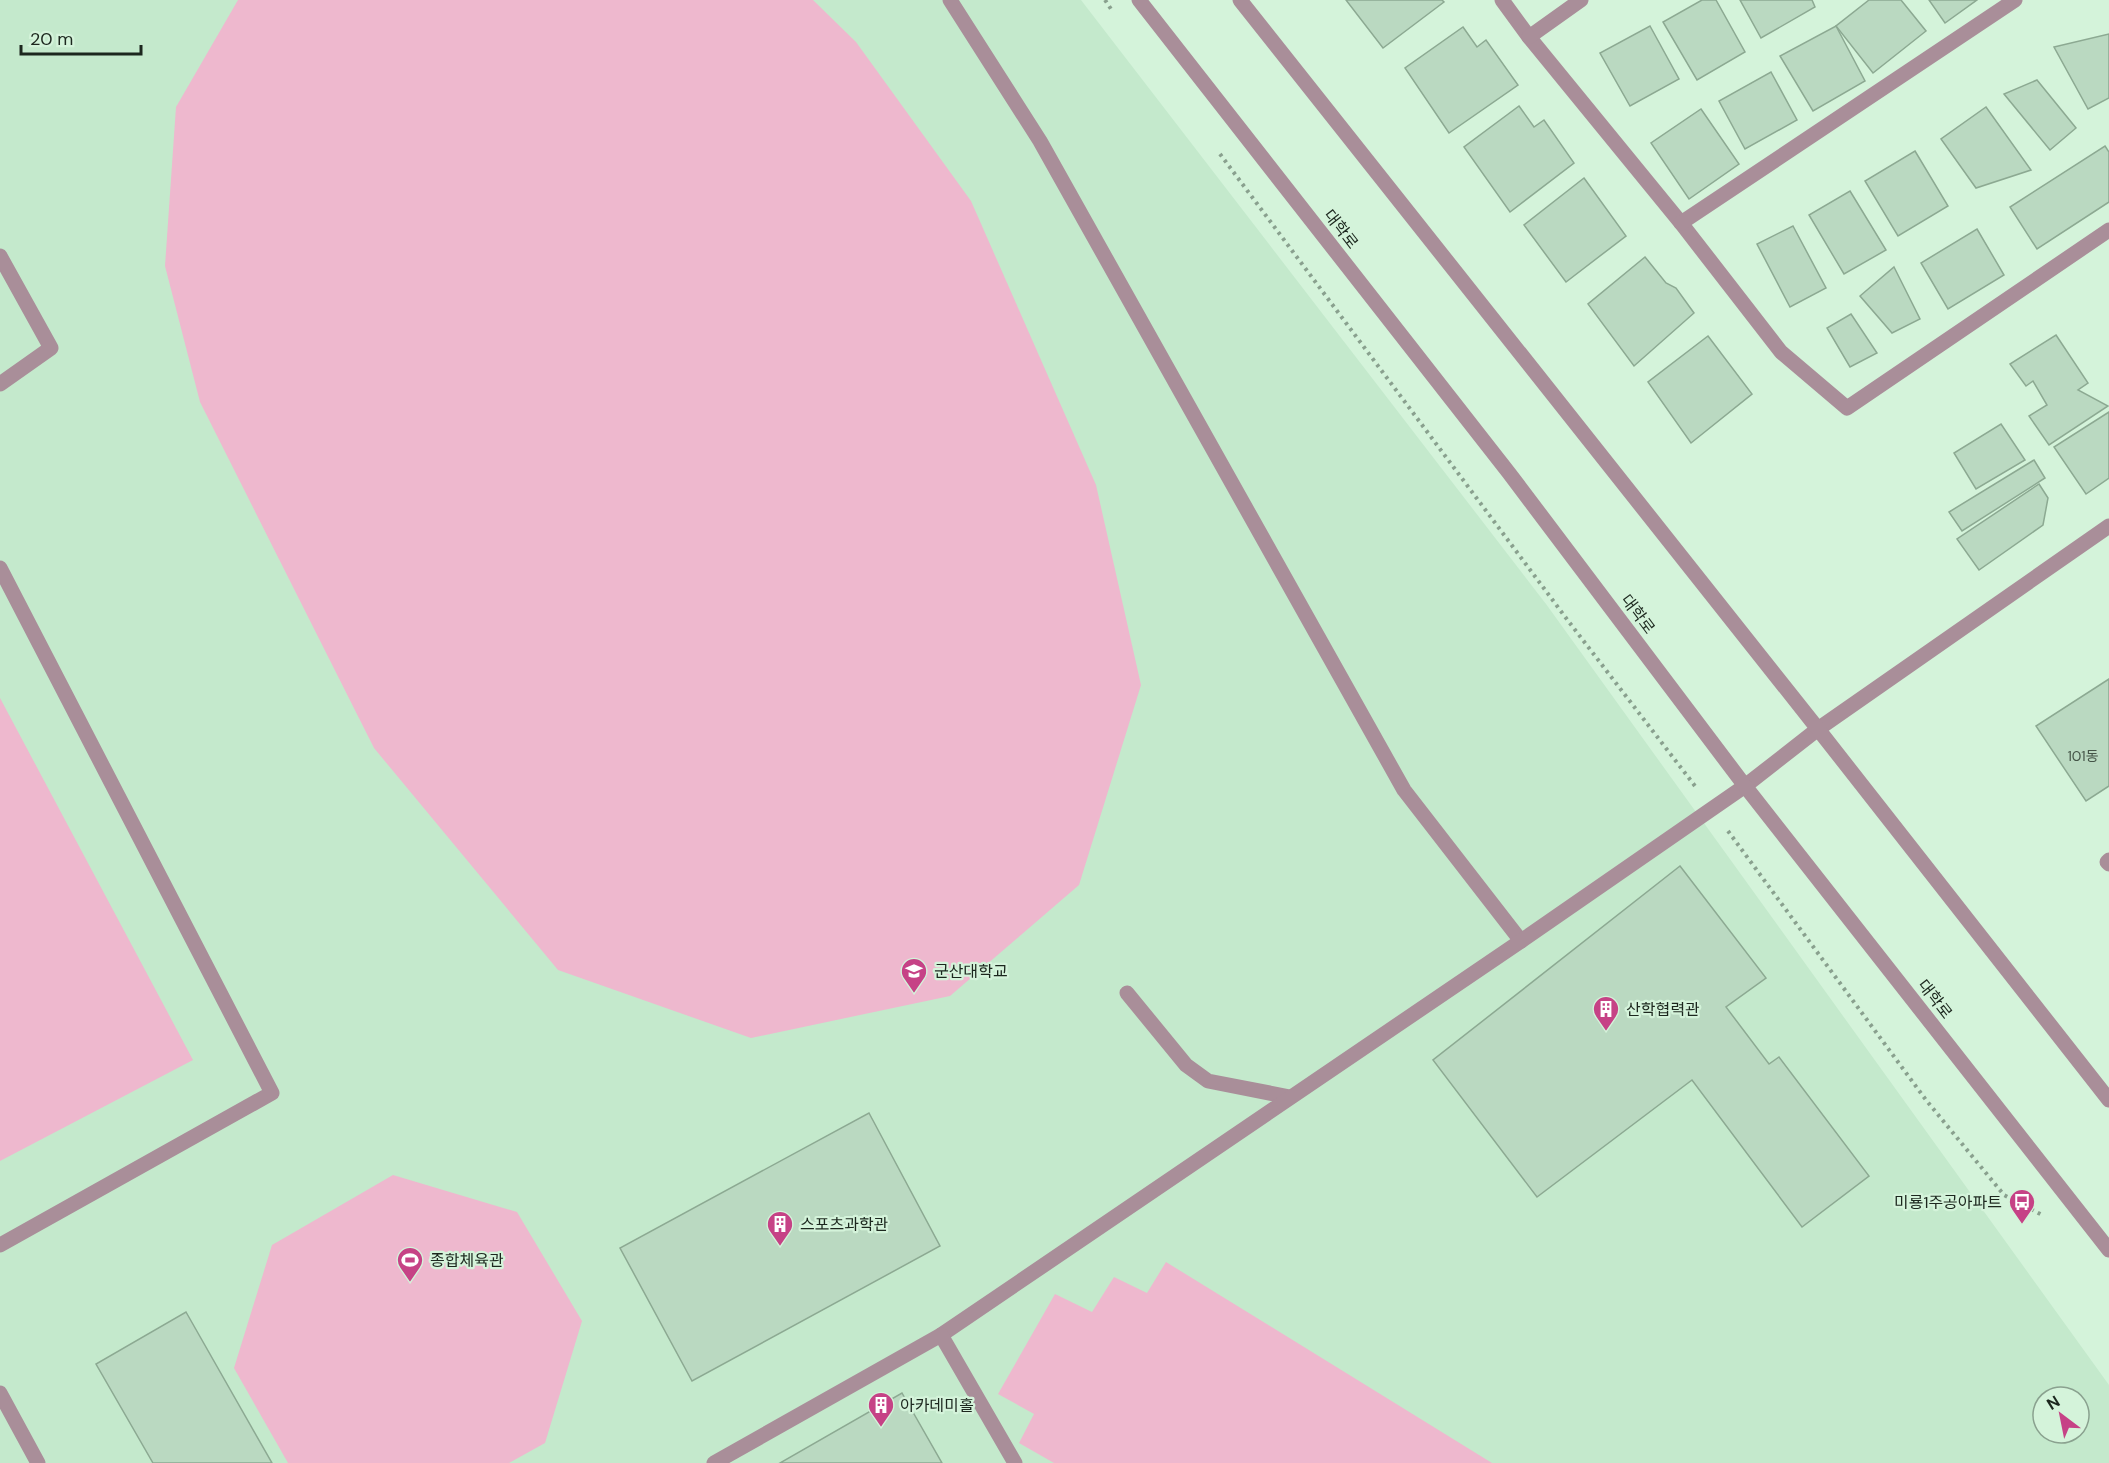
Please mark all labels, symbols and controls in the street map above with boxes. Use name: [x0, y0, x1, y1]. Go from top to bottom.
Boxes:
scale bar: [21, 18, 141, 56]
text: 20 m: [30, 27, 73, 51]
street label: 대학로: [1319, 205, 1363, 253]
street label: 대학로: [1616, 590, 1660, 638]
house number: 101동: [2067, 747, 2099, 765]
school or university icon: 군산대학교: [899, 956, 929, 994]
place label: 군산대학교: [934, 961, 1008, 982]
street label: 대학로: [1913, 975, 1957, 1023]
building icon: 산학협력관: [1591, 994, 1621, 1032]
place label: 산학협력관: [1626, 999, 1700, 1020]
bus stop icon: 미룡1주공아파트: [2007, 1187, 2037, 1225]
place label: 미룡1주공아파트: [1894, 1192, 2002, 1213]
building icon: 스포츠과학관: [765, 1209, 795, 1247]
place label: 스포츠과학관: [800, 1214, 889, 1235]
sports icon: 종합체육관: [395, 1245, 425, 1283]
place label: 종합체육관: [430, 1250, 504, 1271]
north arrow: [2031, 1385, 2091, 1445]
building icon: 아카데미홀: [866, 1390, 896, 1428]
text: N: [2043, 1391, 2064, 1415]
place label: 아카데미홀: [900, 1395, 974, 1416]

